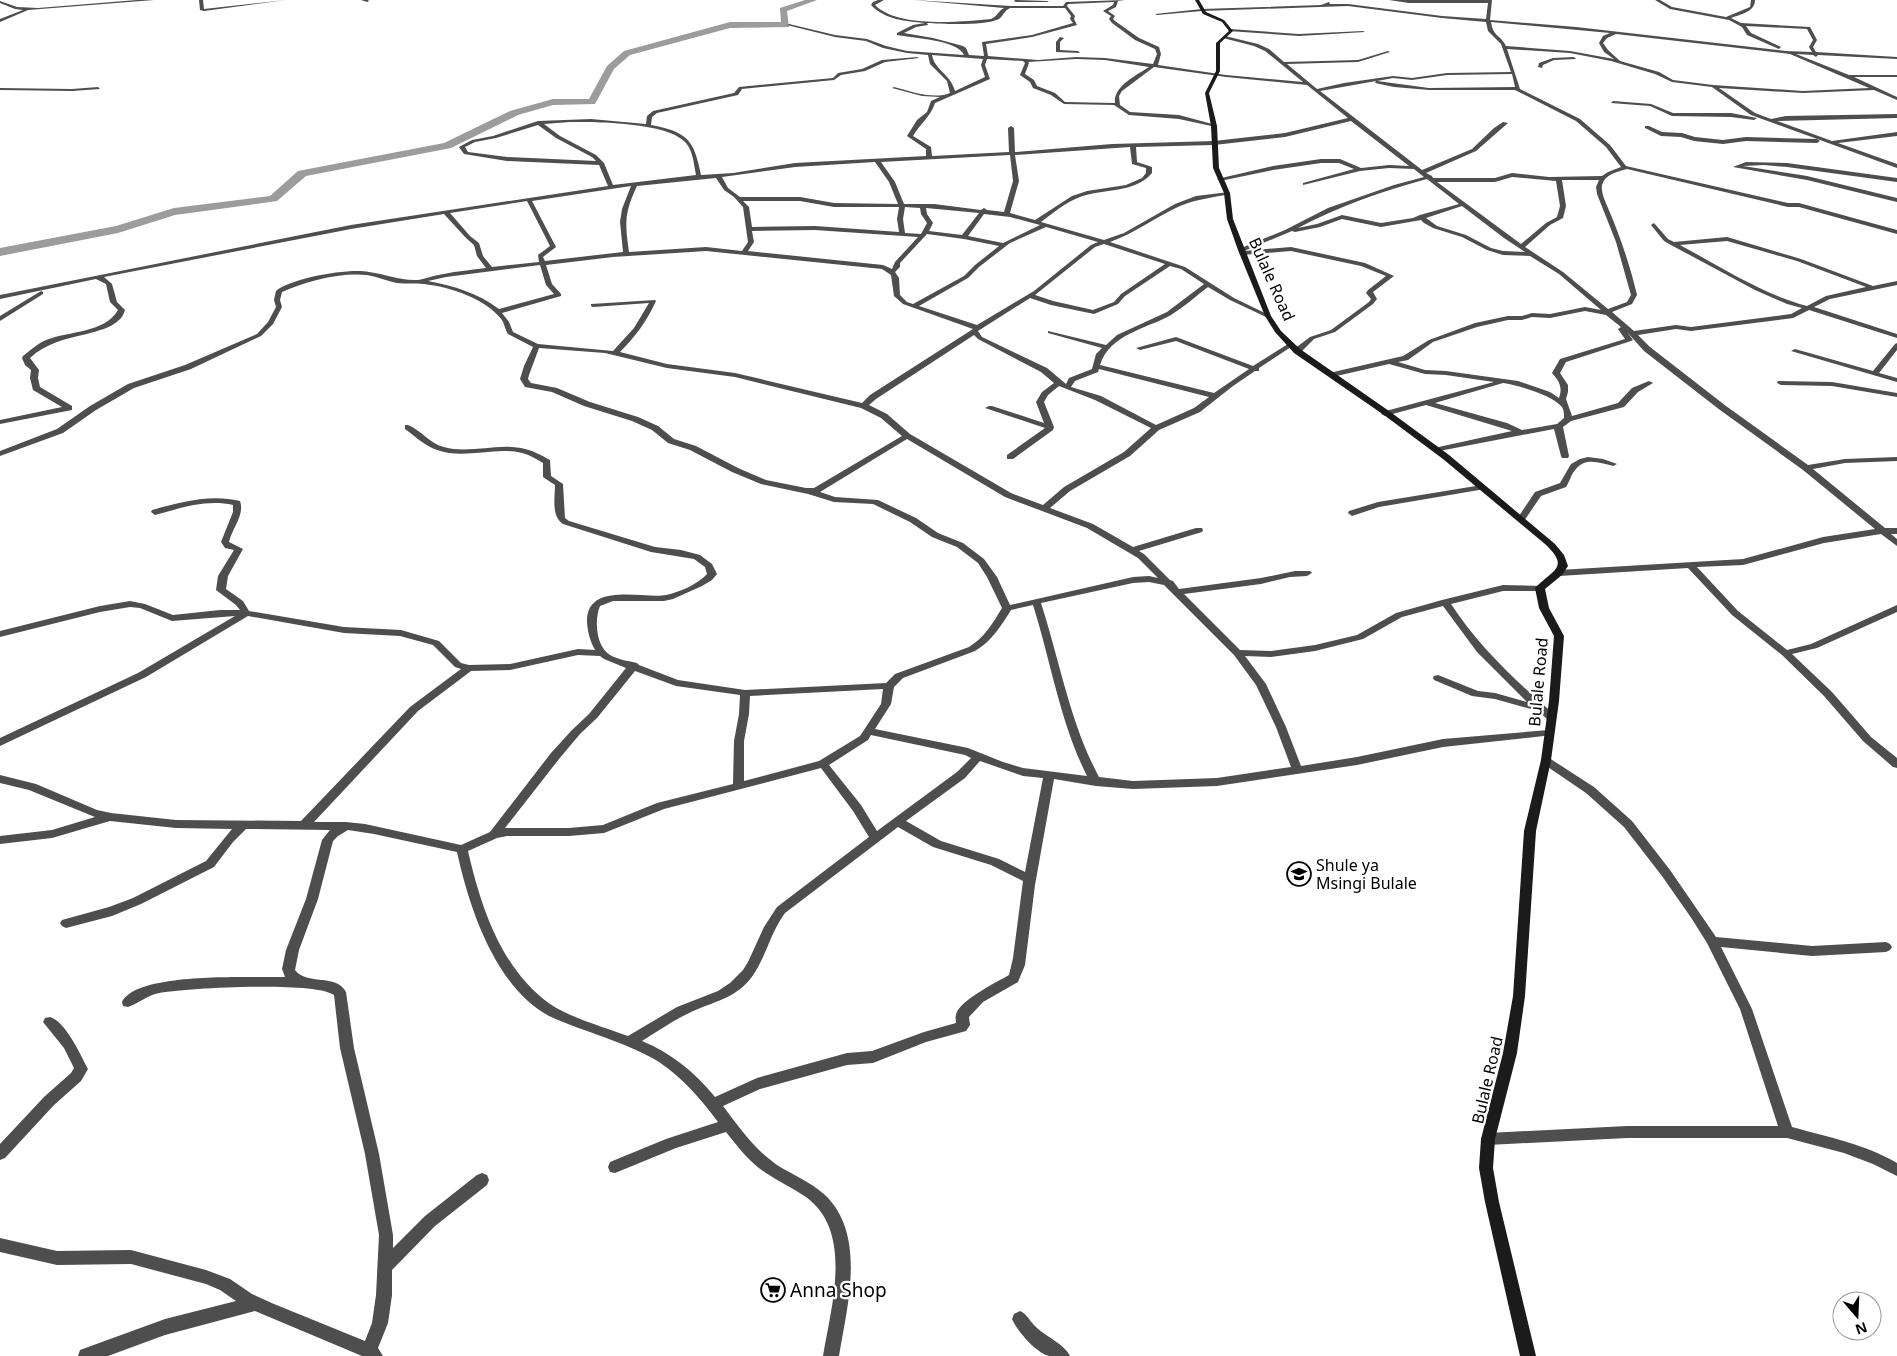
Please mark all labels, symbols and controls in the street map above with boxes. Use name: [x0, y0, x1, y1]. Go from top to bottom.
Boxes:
street label: Bulale Road: [1244, 234, 1300, 324]
street label: Bulale Road: [1523, 637, 1553, 727]
place label: Shule ya Msingi Bulale: [1316, 854, 1417, 894]
school or university icon: Shule ya Msingi Bulale: [1286, 861, 1312, 887]
street label: Bulale Road: [1466, 1034, 1508, 1126]
supermarket icon: Anna Shop: [760, 1277, 786, 1303]
place label: Anna Shop: [790, 1277, 887, 1303]
north arrow: [1832, 1291, 1882, 1341]
text: N: [1853, 1318, 1870, 1340]

